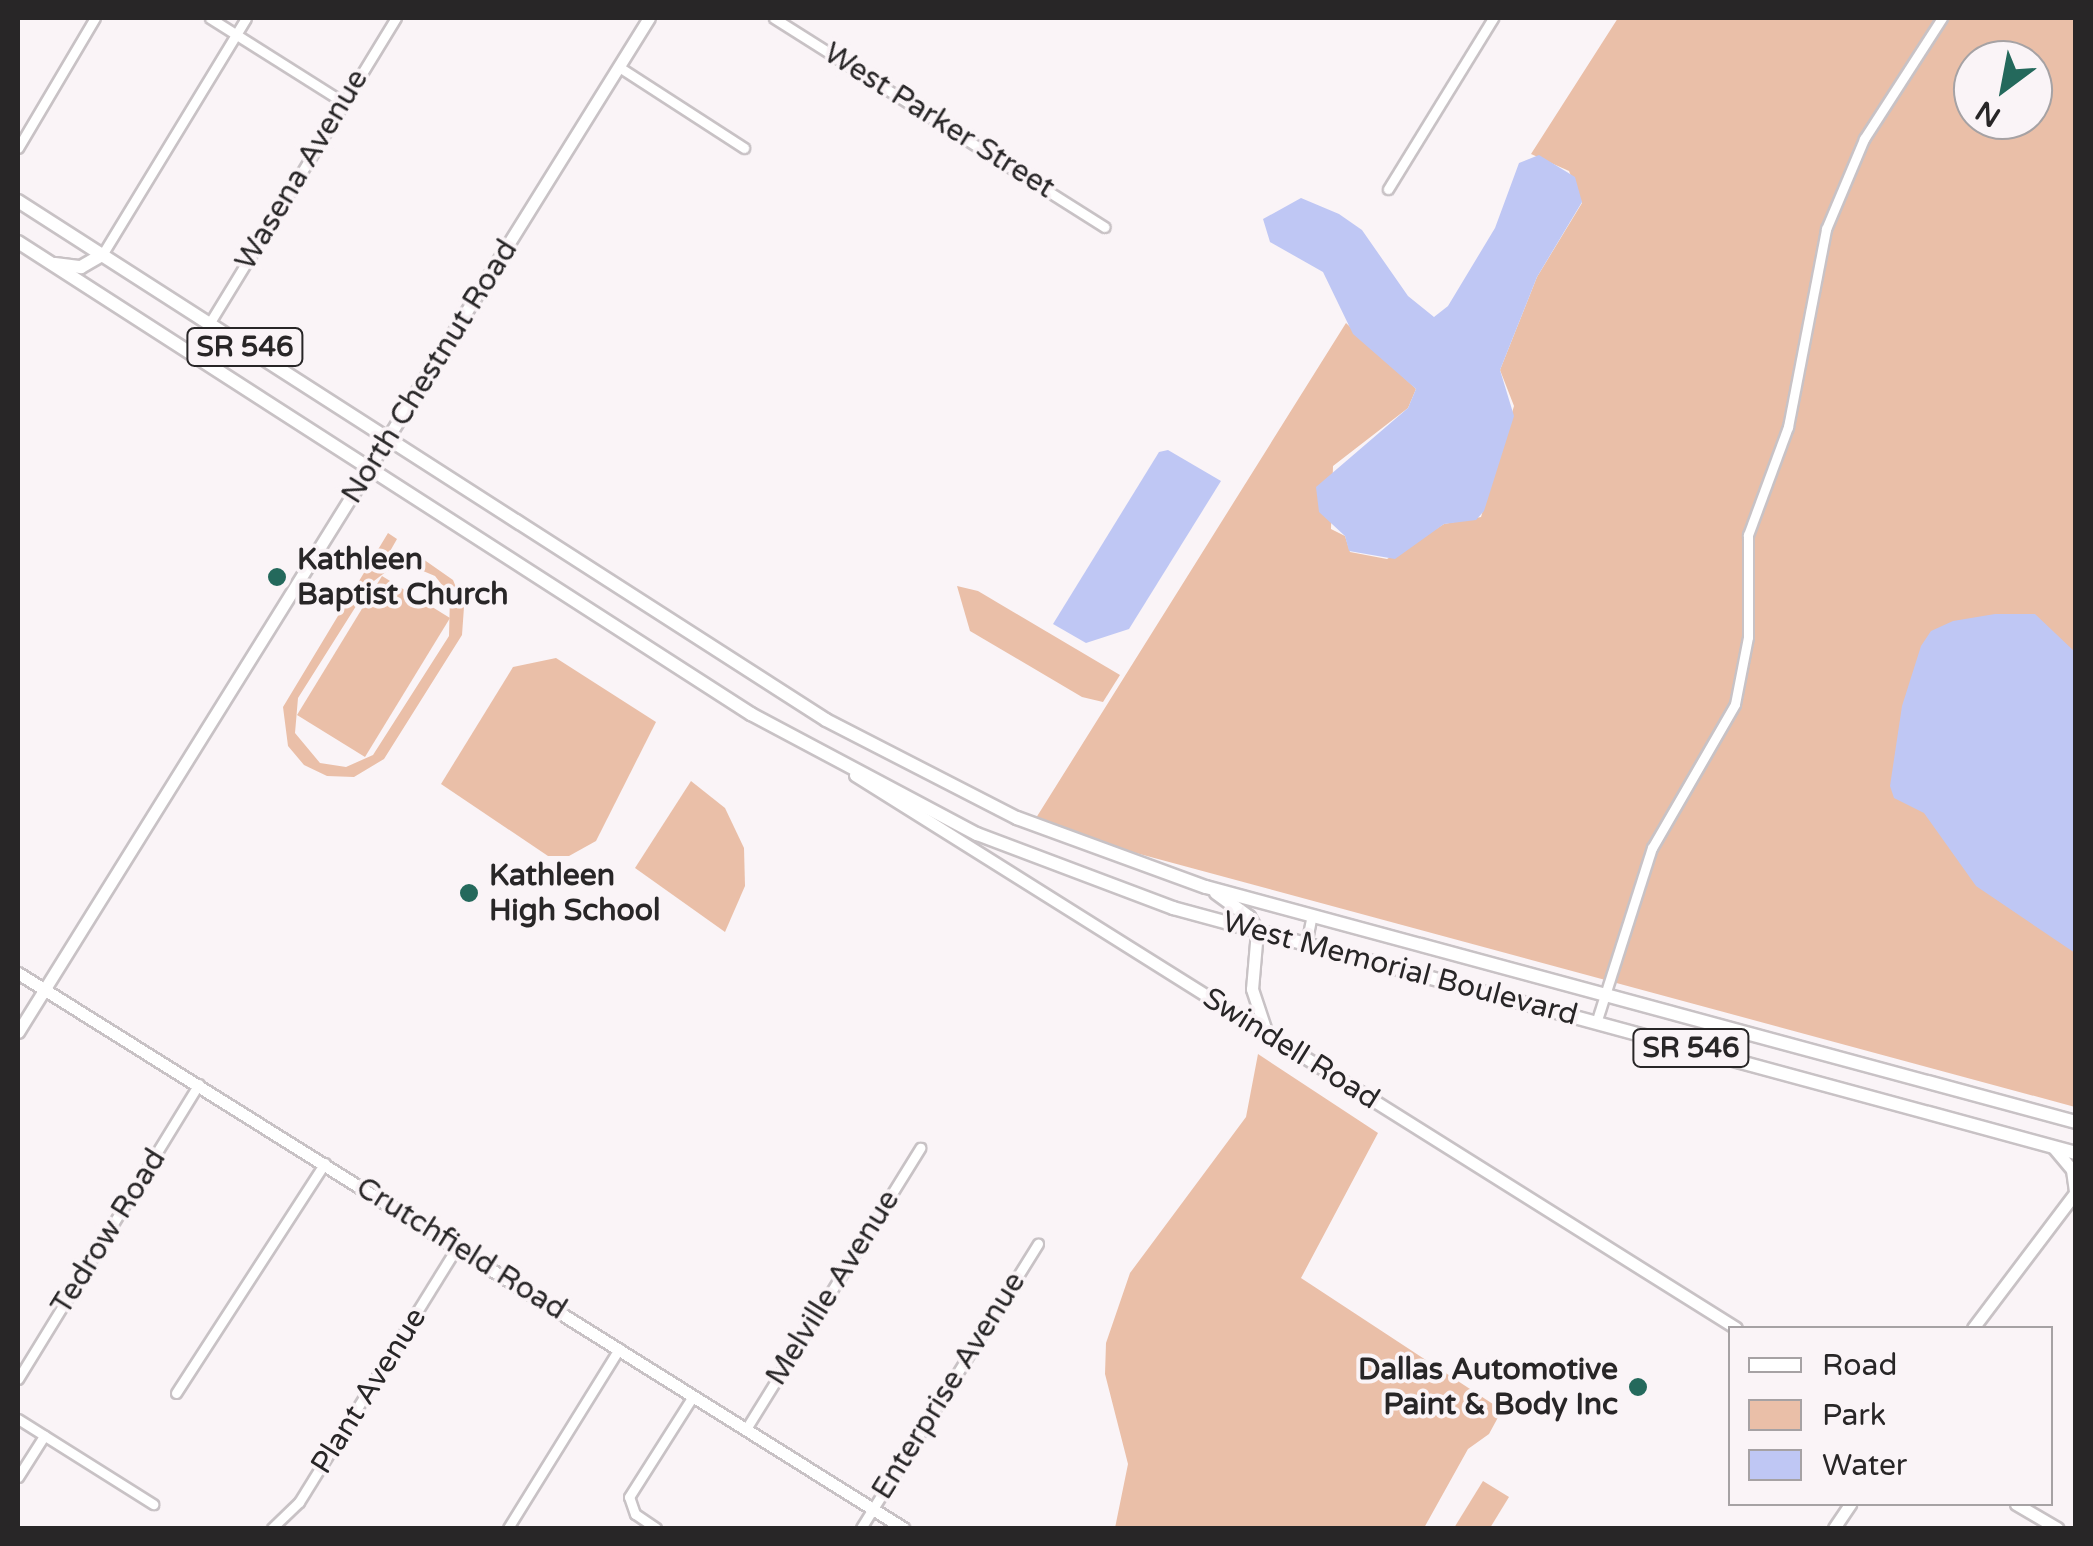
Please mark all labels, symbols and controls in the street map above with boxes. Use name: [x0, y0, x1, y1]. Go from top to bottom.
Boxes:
street label: West Parker Street: [817, 35, 1061, 207]
north arrow: [1953, 40, 2053, 140]
street label: Wasena Avenue: [228, 63, 376, 277]
text: N: [1970, 93, 2007, 134]
street label: North Chestnut Road: [334, 234, 526, 510]
road number: SR 546: [185, 324, 305, 370]
place label: Kathleen Baptist Church: [297, 542, 508, 612]
marker: Kathleen Baptist Church: [266, 566, 288, 588]
place label: Kathleen High School: [489, 858, 661, 928]
marker: Kathleen High School: [458, 882, 480, 904]
street label: West Memorial Boulevard: [1219, 904, 1581, 1034]
street label: Swindell Road: [1196, 980, 1386, 1118]
road number: SR 546: [1631, 1025, 1751, 1071]
street label: Tedrow Road: [44, 1143, 174, 1321]
street label: Crutchfield Road: [349, 1170, 573, 1328]
street label: Melville Avenue: [759, 1184, 907, 1392]
street label: Enterprise Avenue: [865, 1266, 1033, 1506]
street label: Plant Avenue: [304, 1301, 434, 1481]
legend: [1728, 1326, 2053, 1506]
text: Road: [1822, 1347, 1897, 1384]
place label: Dallas Automotive Paint & Body Inc: [1358, 1352, 1618, 1422]
marker: Dallas Automotive Paint & Body Inc: [1627, 1376, 1649, 1398]
text: Park: [1822, 1397, 1886, 1434]
text: Water: [1822, 1447, 1907, 1484]

